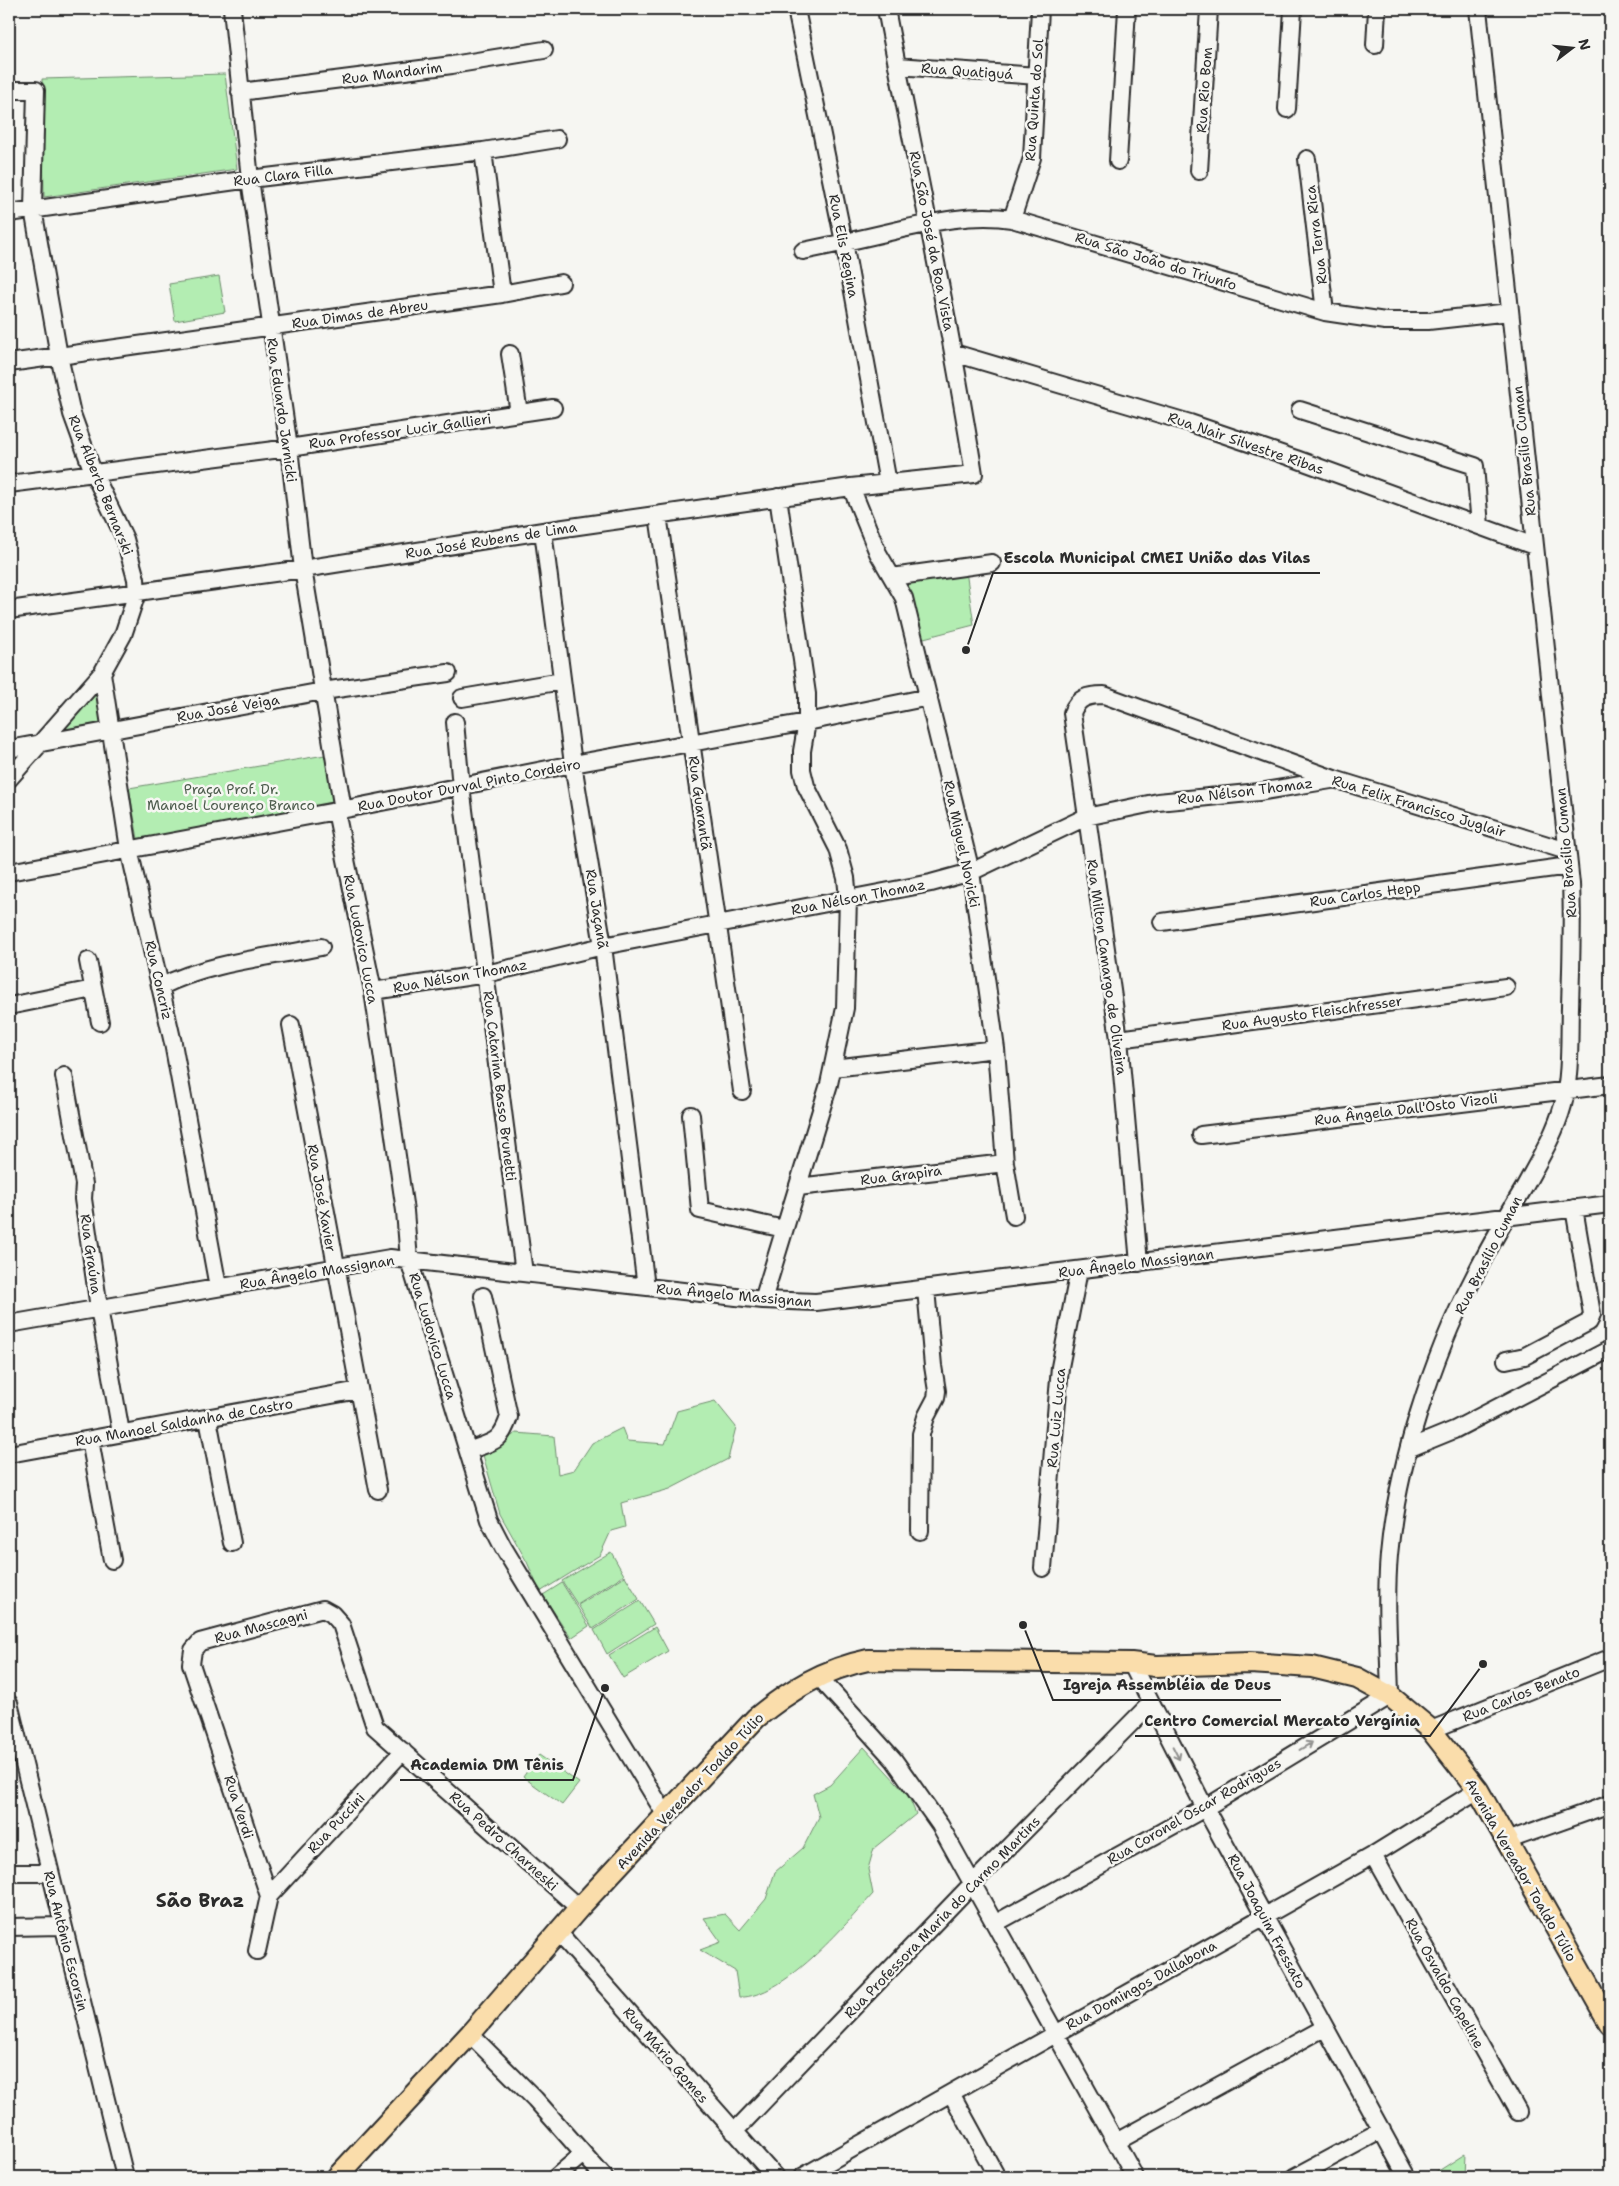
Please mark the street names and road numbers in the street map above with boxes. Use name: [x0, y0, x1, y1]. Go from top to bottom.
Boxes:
street label: Rua Quinta do Sol: [1021, 37, 1047, 162]
street label: Rua Rio Bom: [1192, 46, 1216, 134]
street label: Rua Mandarim: [341, 58, 443, 88]
street label: Rua Quatiguá: [920, 59, 1014, 83]
street label: Rua São José da Boa Vista: [906, 149, 958, 333]
street label: Rua Clara Filla: [232, 160, 334, 190]
street label: Rua Terra Rica: [1301, 184, 1331, 286]
street label: Rua Elis Regina: [825, 193, 863, 300]
street label: Rua São João do Triunfo: [1073, 228, 1239, 294]
street label: Rua Dimas de Abreu: [291, 296, 429, 332]
street label: Rua Eduardo Jarnicki: [263, 337, 301, 483]
street label: Rua Brasílio Cuman: [1508, 385, 1540, 517]
street label: Rua Nair Silvestre Ribas: [1166, 408, 1327, 478]
street label: Rua Professor Lucir Gallieri: [308, 409, 492, 453]
street label: Rua Alberto Bernarski: [65, 412, 137, 558]
street label: Rua José Rubens de Lima: [404, 517, 578, 562]
street label: Rua José Veiga: [175, 690, 281, 726]
street label: Rua Doutor Durval Pinto Cordeiro: [356, 755, 582, 815]
street label: Rua Guarantã: [684, 755, 716, 852]
street label: Rua Felix Francisco Juglair: [1330, 771, 1509, 841]
street label: Rua Nélson Thomaz: [1176, 774, 1314, 808]
street label: Rua Miguel Novicki: [940, 779, 984, 909]
street label: Rua Brasílio Cuman: [1551, 787, 1581, 919]
street label: Rua Milton Camargo de Oliveira: [1083, 858, 1131, 1076]
street label: Rua Jaçanã: [582, 868, 612, 950]
street label: Rua Ludovico Lucca: [340, 873, 382, 1006]
street label: Rua Nélson Thomaz: [790, 875, 926, 919]
street label: Rua Carlos Hepp: [1308, 877, 1422, 911]
street label: Rua Concriz: [141, 939, 177, 1021]
street label: Rua Nélson Thomaz: [391, 955, 529, 997]
street label: Rua Catarina Basso Brunetti: [479, 990, 521, 1182]
street label: Rua Augusto Fleischfresser: [1221, 991, 1404, 1035]
street label: Rua Ângela Dall'Osto Vizoli: [1313, 1089, 1499, 1129]
street label: Rua José Xavier: [304, 1143, 340, 1254]
street label: Rua Grapira: [859, 1161, 943, 1189]
street label: Rua Brasílio Cuman: [1450, 1192, 1526, 1317]
street label: Rua Graúna: [76, 1213, 106, 1296]
street label: Rua Ângelo Massignan: [1057, 1244, 1215, 1281]
street label: Rua Ângelo Massignan: [238, 1251, 396, 1293]
street label: Rua Ludovico Lucca: [405, 1270, 461, 1402]
street label: Rua Ângelo Massignan: [655, 1279, 813, 1311]
street label: Rua Luiz Lucca: [1043, 1367, 1069, 1469]
street label: Rua Manoel Saldanha de Castro: [74, 1394, 294, 1450]
street label: Rua Mascagni: [212, 1605, 310, 1647]
street label: Rua Carlos Benato: [1460, 1662, 1582, 1726]
street label: Avenida Vereador Toaldo Túlio: [612, 1709, 768, 1873]
street label: Rua Coronel Oscar Rodrigues: [1104, 1754, 1284, 1868]
street label: Rua Verdi: [220, 1773, 258, 1841]
street label: Avenida Vereador Toaldo Túlio: [1461, 1775, 1581, 1965]
street label: Rua Pedro Charneski: [446, 1787, 562, 1895]
street label: Rua Puccini: [303, 1789, 369, 1857]
street label: Rua Professora Maria do Carmo Martins: [840, 1812, 1044, 2022]
street label: Rua Joaquim Fressato: [1224, 1851, 1310, 1991]
street label: Rua Antônio Escorsin: [40, 1869, 92, 2013]
street label: Rua Osvaldo Capeline: [1402, 1915, 1488, 2051]
street label: Rua Domingos Dallabona: [1062, 1936, 1220, 2034]
street label: Rua Mário Gomes: [619, 2003, 713, 2107]

